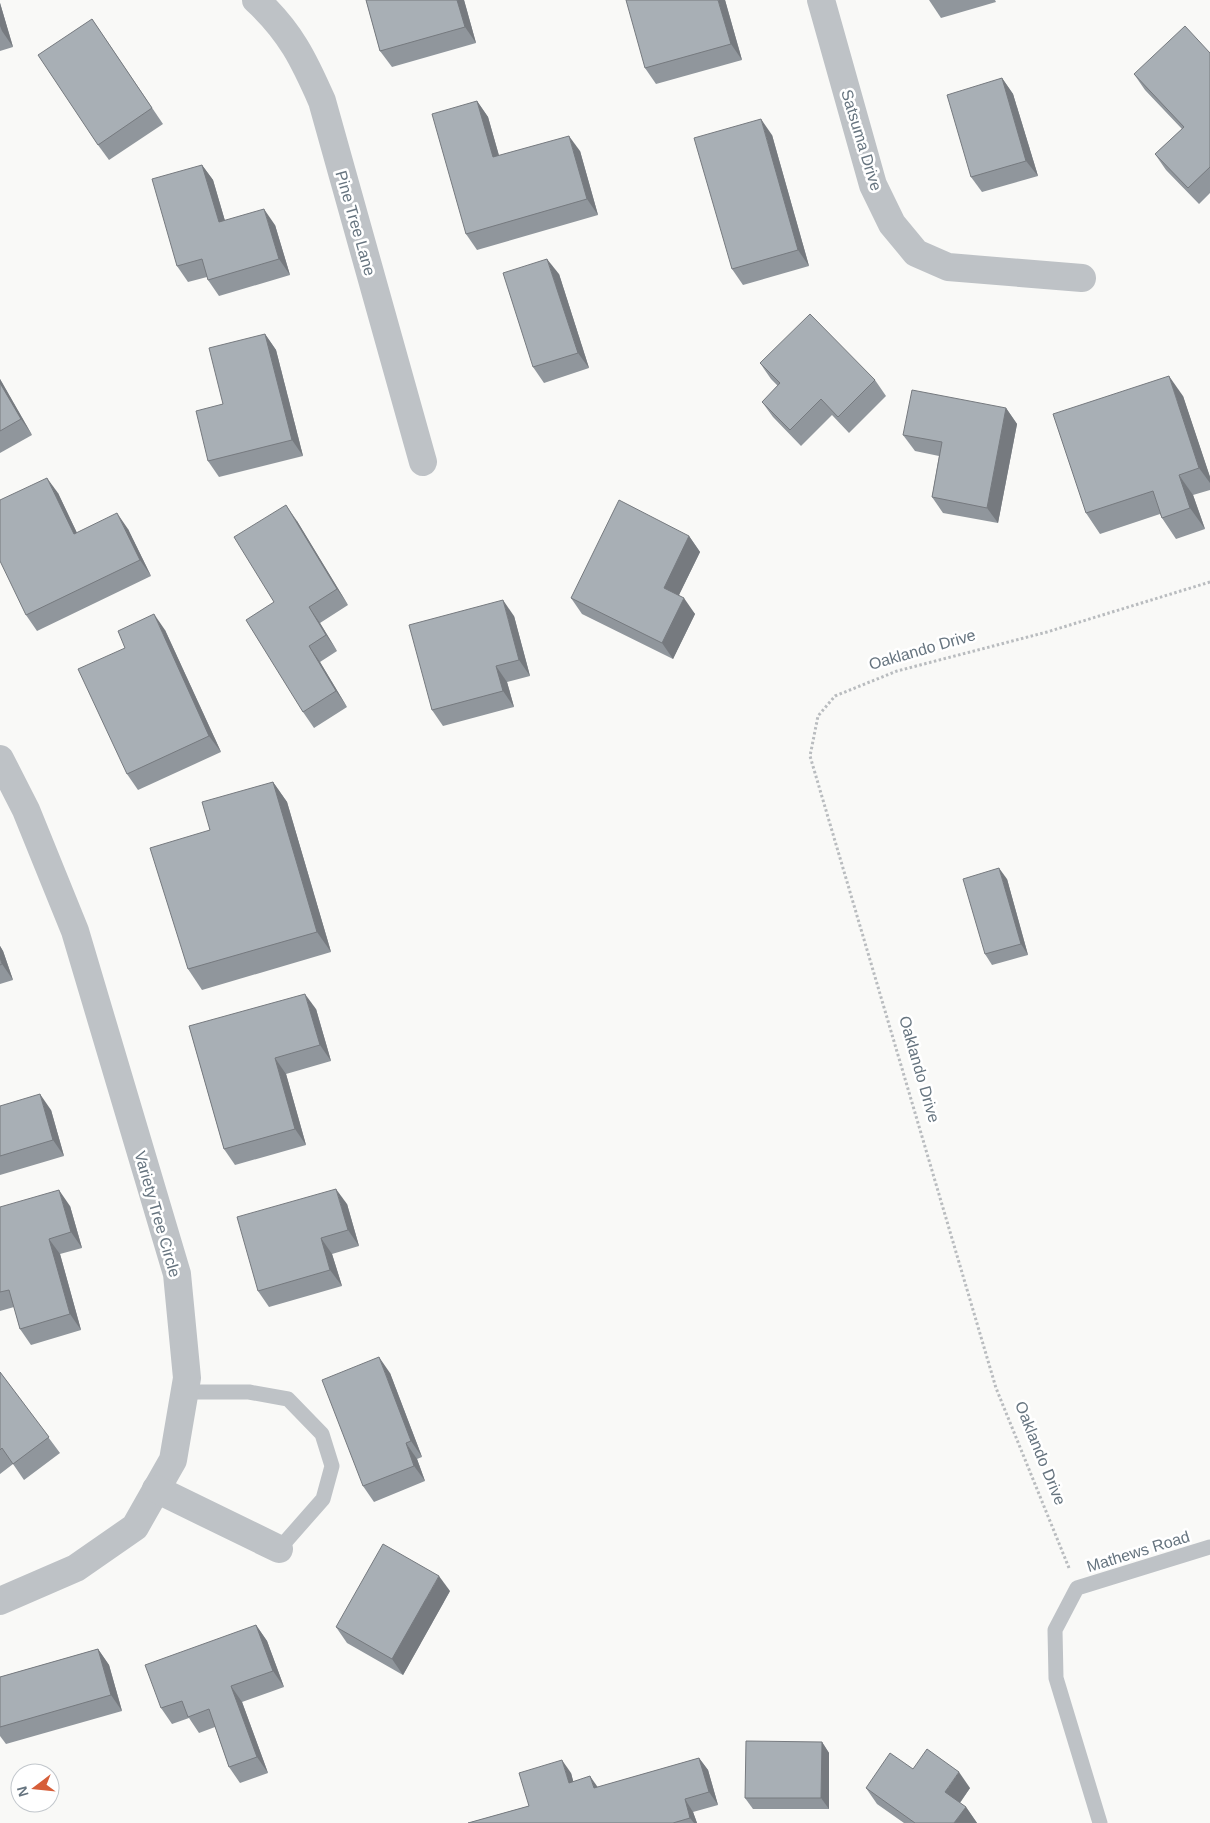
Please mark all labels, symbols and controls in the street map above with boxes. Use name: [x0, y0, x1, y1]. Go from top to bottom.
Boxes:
street label: Satsuma Drive: [838, 87, 885, 193]
street label: Pine Tree Lane: [332, 169, 379, 278]
street label: Oaklando Drive: [867, 626, 978, 673]
street label: Oaklando Drive: [896, 1014, 943, 1125]
street label: Variety Tree Circle: [131, 1149, 184, 1279]
street label: Oaklando Drive: [1012, 1399, 1069, 1508]
street label: Mathews Road: [1085, 1528, 1192, 1575]
north arrow: [10, 1763, 60, 1813]
text: N: [13, 1785, 32, 1799]

